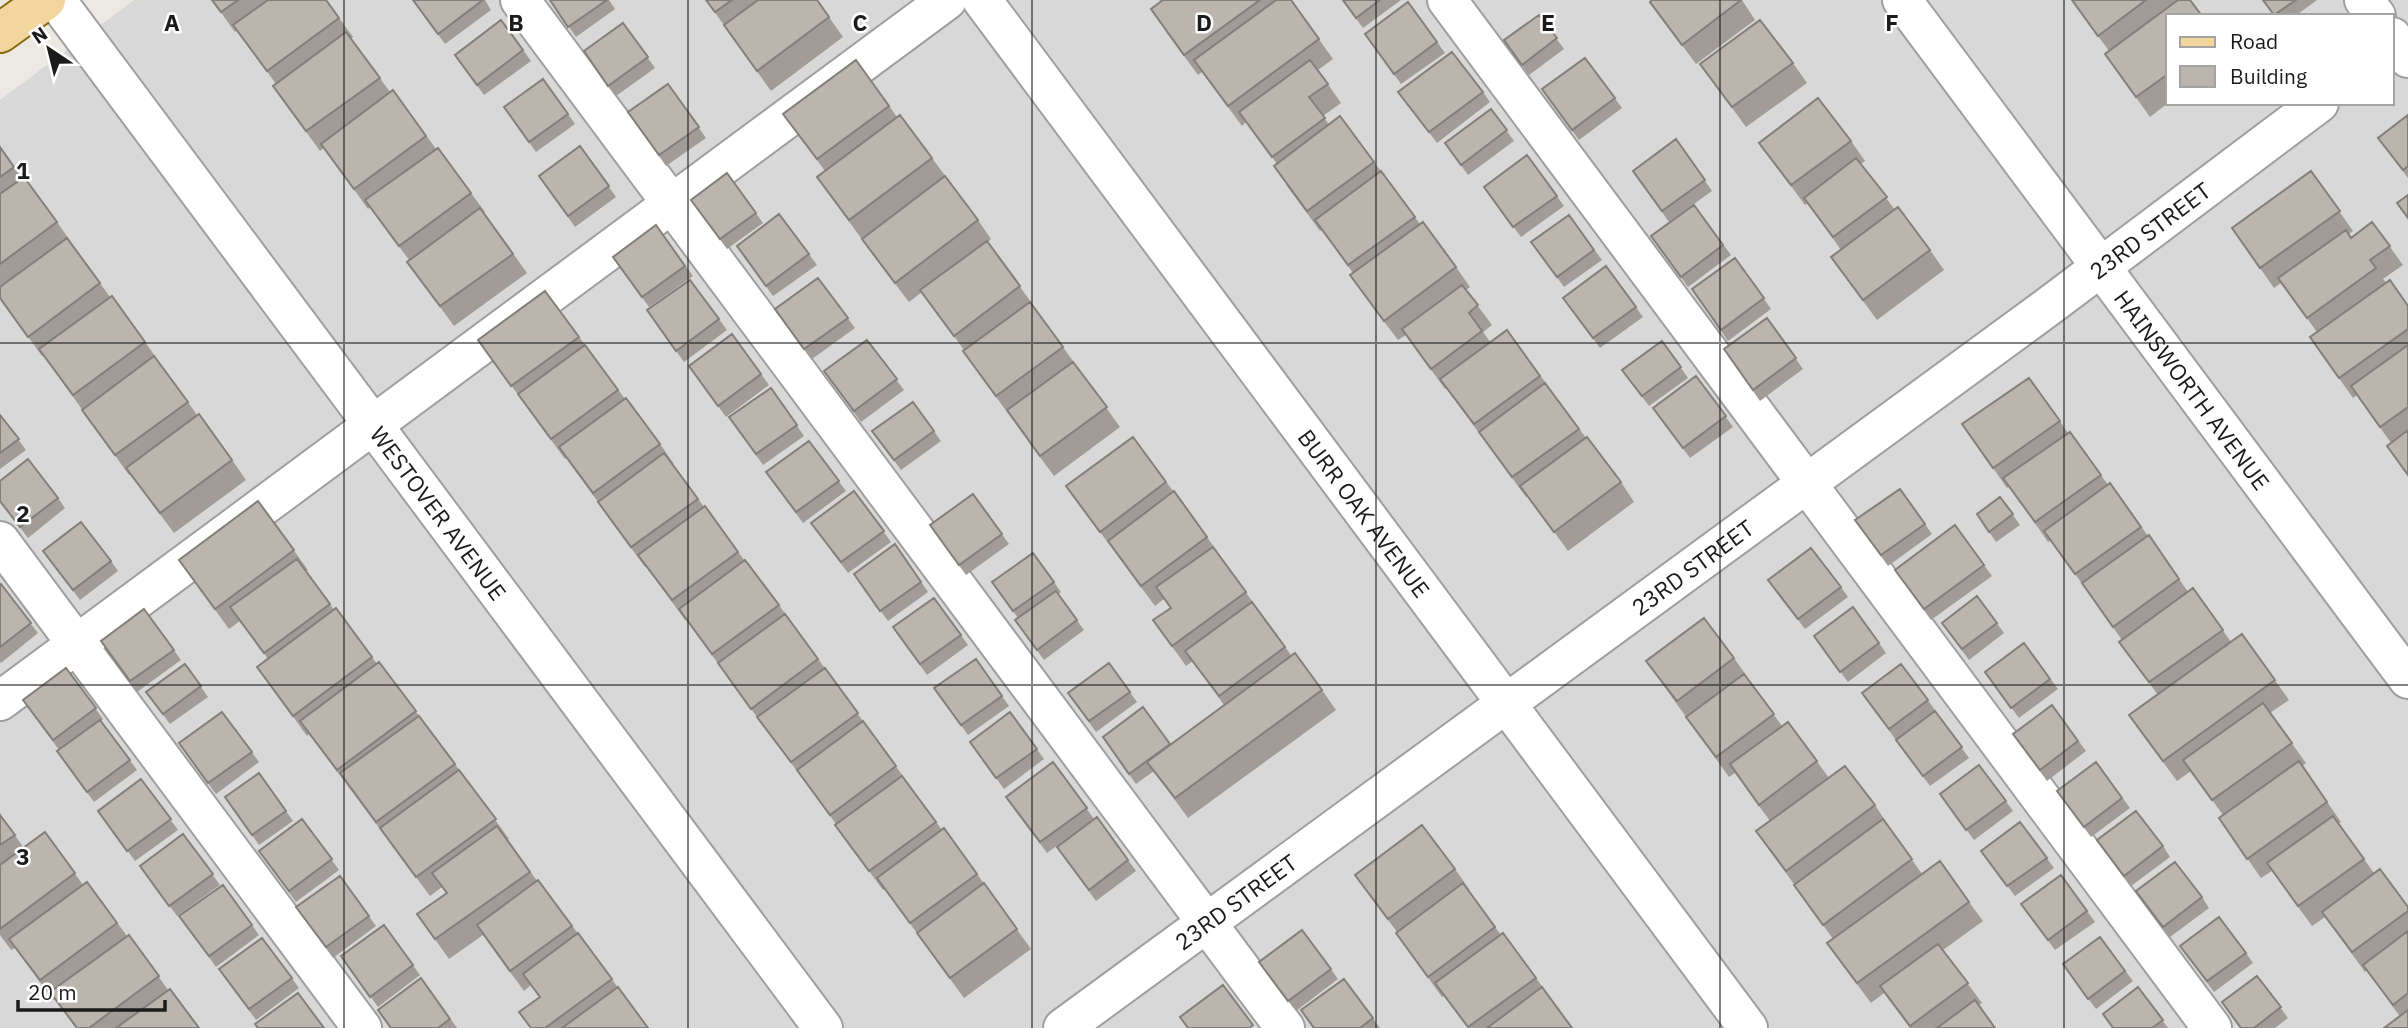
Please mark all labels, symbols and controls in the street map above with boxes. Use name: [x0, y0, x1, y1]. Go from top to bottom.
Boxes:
text: A: [164, 7, 180, 37]
text: B: [508, 7, 524, 37]
text: C: [853, 7, 868, 37]
text: D: [1196, 7, 1212, 37]
text: E: [1541, 7, 1555, 37]
text: F: [1885, 7, 1899, 37]
north arrow: [14, 14, 84, 84]
legend: [2166, 14, 2394, 105]
text: N: [27, 21, 52, 49]
text: Road: [2230, 27, 2278, 55]
text: Building: [2230, 62, 2307, 90]
text: 1: [16, 155, 30, 185]
street label: 23RD STREET: [2083, 175, 2216, 286]
street label: HAINSWORTH AVENUE: [2108, 284, 2277, 496]
street label: WESTOVER AVENUE: [364, 420, 513, 606]
street label: BURR OAK AVENUE: [1292, 423, 1437, 603]
text: 2: [16, 498, 30, 528]
street label: 23RD STREET: [1625, 512, 1759, 622]
text: 3: [16, 841, 30, 871]
street label: 23RD STREET: [1169, 847, 1303, 956]
scale bar: [18, 968, 164, 1012]
text: 20 m: [28, 978, 77, 1006]

